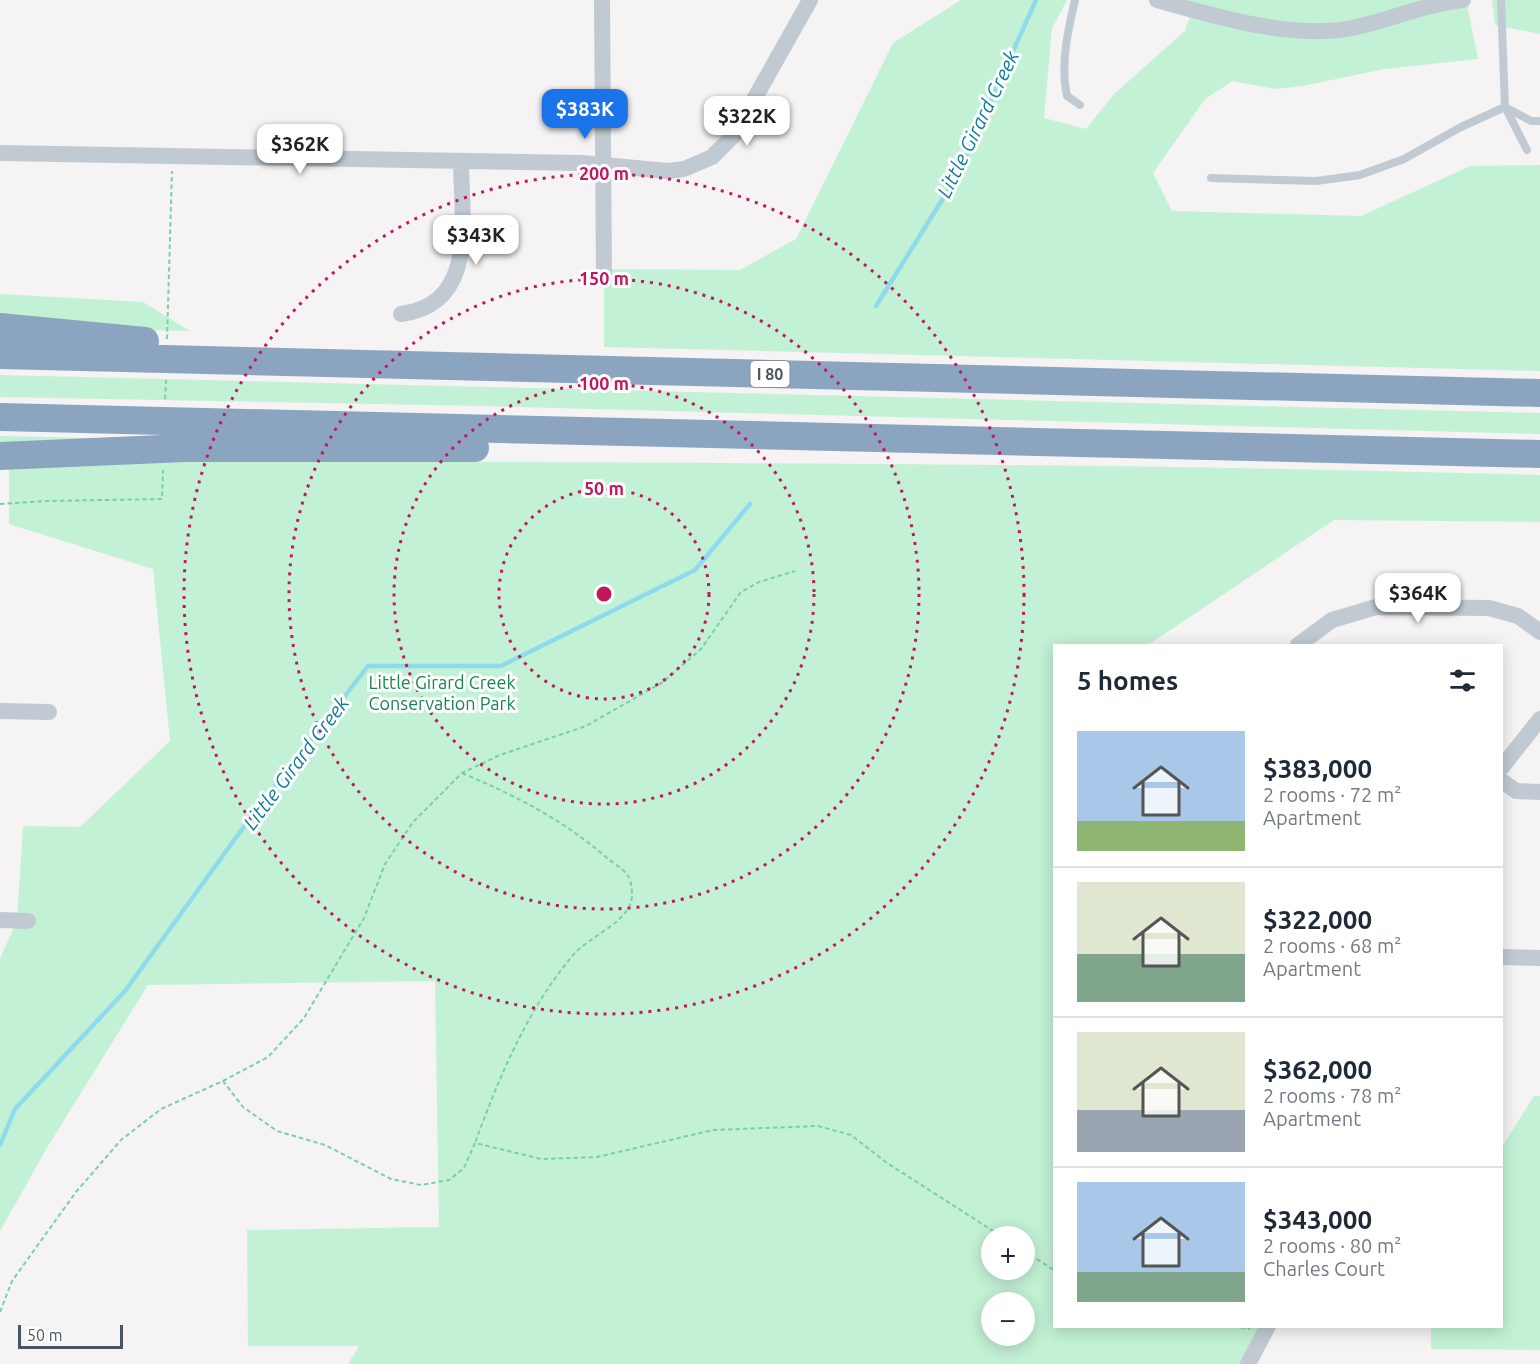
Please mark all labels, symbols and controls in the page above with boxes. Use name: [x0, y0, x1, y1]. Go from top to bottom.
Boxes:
water label: Little Girard Creek: [932, 46, 1023, 201]
pin: $383K: [543, 89, 627, 140]
pin: $322K: [705, 96, 789, 147]
text: $383K: [556, 97, 614, 120]
text: $322K: [718, 104, 776, 127]
pin: $362K: [258, 124, 342, 175]
text: $362K: [271, 132, 329, 155]
text: 200 m: [579, 163, 629, 183]
pin: $343K: [434, 215, 518, 266]
text: $343K: [447, 223, 505, 246]
text: 150 m: [579, 268, 629, 288]
road number: I 80: [750, 361, 790, 387]
text: 100 m: [579, 373, 629, 393]
text: 50 m: [584, 478, 624, 498]
pin: $364K: [1376, 573, 1460, 624]
text: $364K: [1389, 581, 1447, 604]
centre of rings: [594, 584, 614, 604]
icon: filters: [1446, 664, 1479, 697]
text: 5 homes: [1077, 666, 1178, 695]
park label: Little Girard Creek Conservation Park: [368, 672, 516, 713]
water label: Little Girard Creek: [238, 691, 354, 834]
text: $383,000: [1263, 754, 1372, 783]
icon: home: [1125, 755, 1197, 827]
text: 2 rooms · 72 m²: [1263, 783, 1401, 806]
text: Apartment: [1263, 806, 1361, 829]
text: $322,000: [1263, 905, 1372, 934]
icon: home: [1125, 906, 1197, 978]
text: 2 rooms · 68 m²: [1263, 934, 1401, 957]
text: Apartment: [1263, 957, 1361, 980]
text: $362,000: [1263, 1055, 1372, 1084]
icon: home: [1125, 1056, 1197, 1128]
text: 2 rooms · 78 m²: [1263, 1084, 1401, 1107]
text: Apartment: [1263, 1107, 1361, 1130]
text: $343,000: [1263, 1205, 1372, 1234]
icon: home: [1125, 1206, 1197, 1278]
map controls: [981, 1226, 1035, 1346]
button: +: [981, 1226, 1035, 1280]
text: 2 rooms · 80 m²: [1263, 1234, 1401, 1257]
text: Charles Court: [1263, 1257, 1385, 1280]
button: −: [981, 1292, 1035, 1346]
scale bar: [18, 1322, 123, 1350]
text: 50 m: [27, 1326, 63, 1344]

